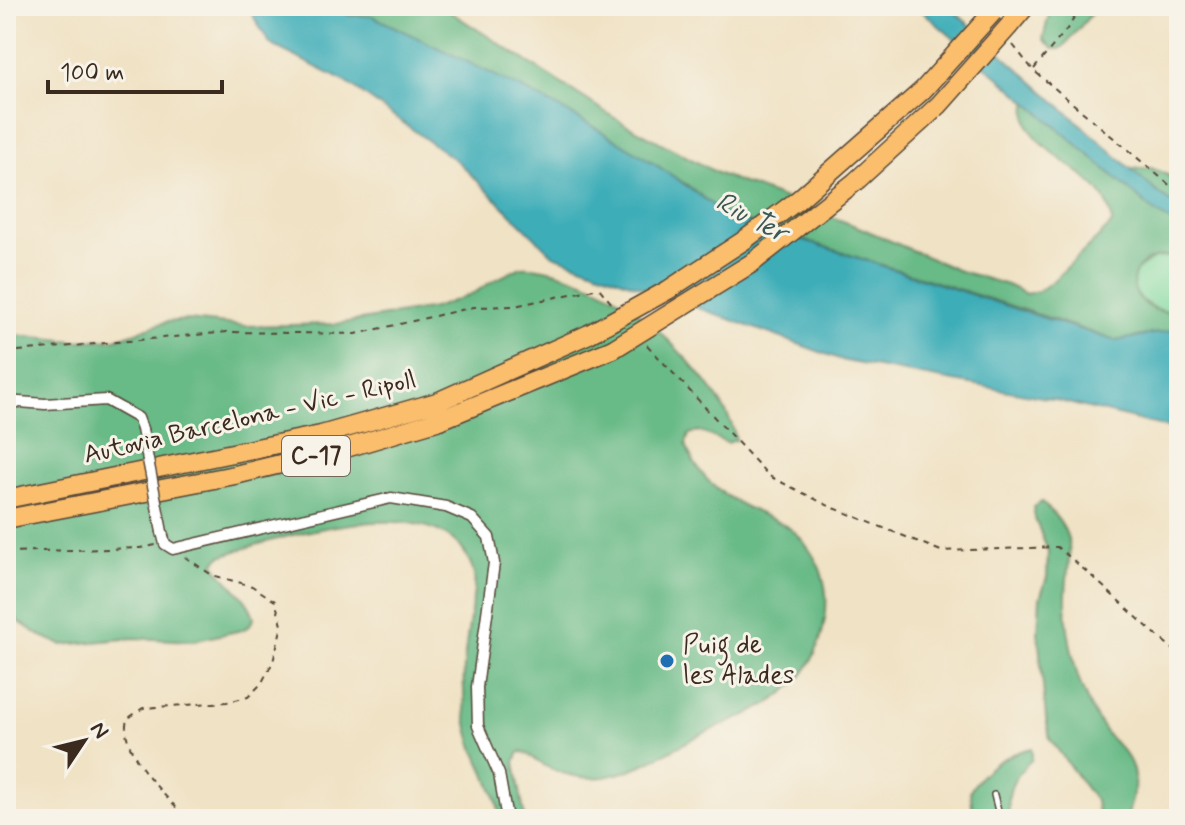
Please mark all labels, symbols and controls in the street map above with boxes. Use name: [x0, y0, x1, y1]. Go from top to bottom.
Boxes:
scale bar: [48, 44, 222, 94]
text: 100 m: [60, 58, 124, 89]
water label: Riu Ter: [709, 184, 796, 254]
street label: Autovia Barcelona - Vic - Ripoll: [80, 363, 420, 473]
road number: C-17: [282, 436, 350, 476]
place label: Puig de les Alades: [683, 629, 794, 693]
marker: Puig de les Alades: [658, 652, 676, 670]
north arrow: [44, 701, 124, 781]
text: N: [83, 717, 114, 745]

